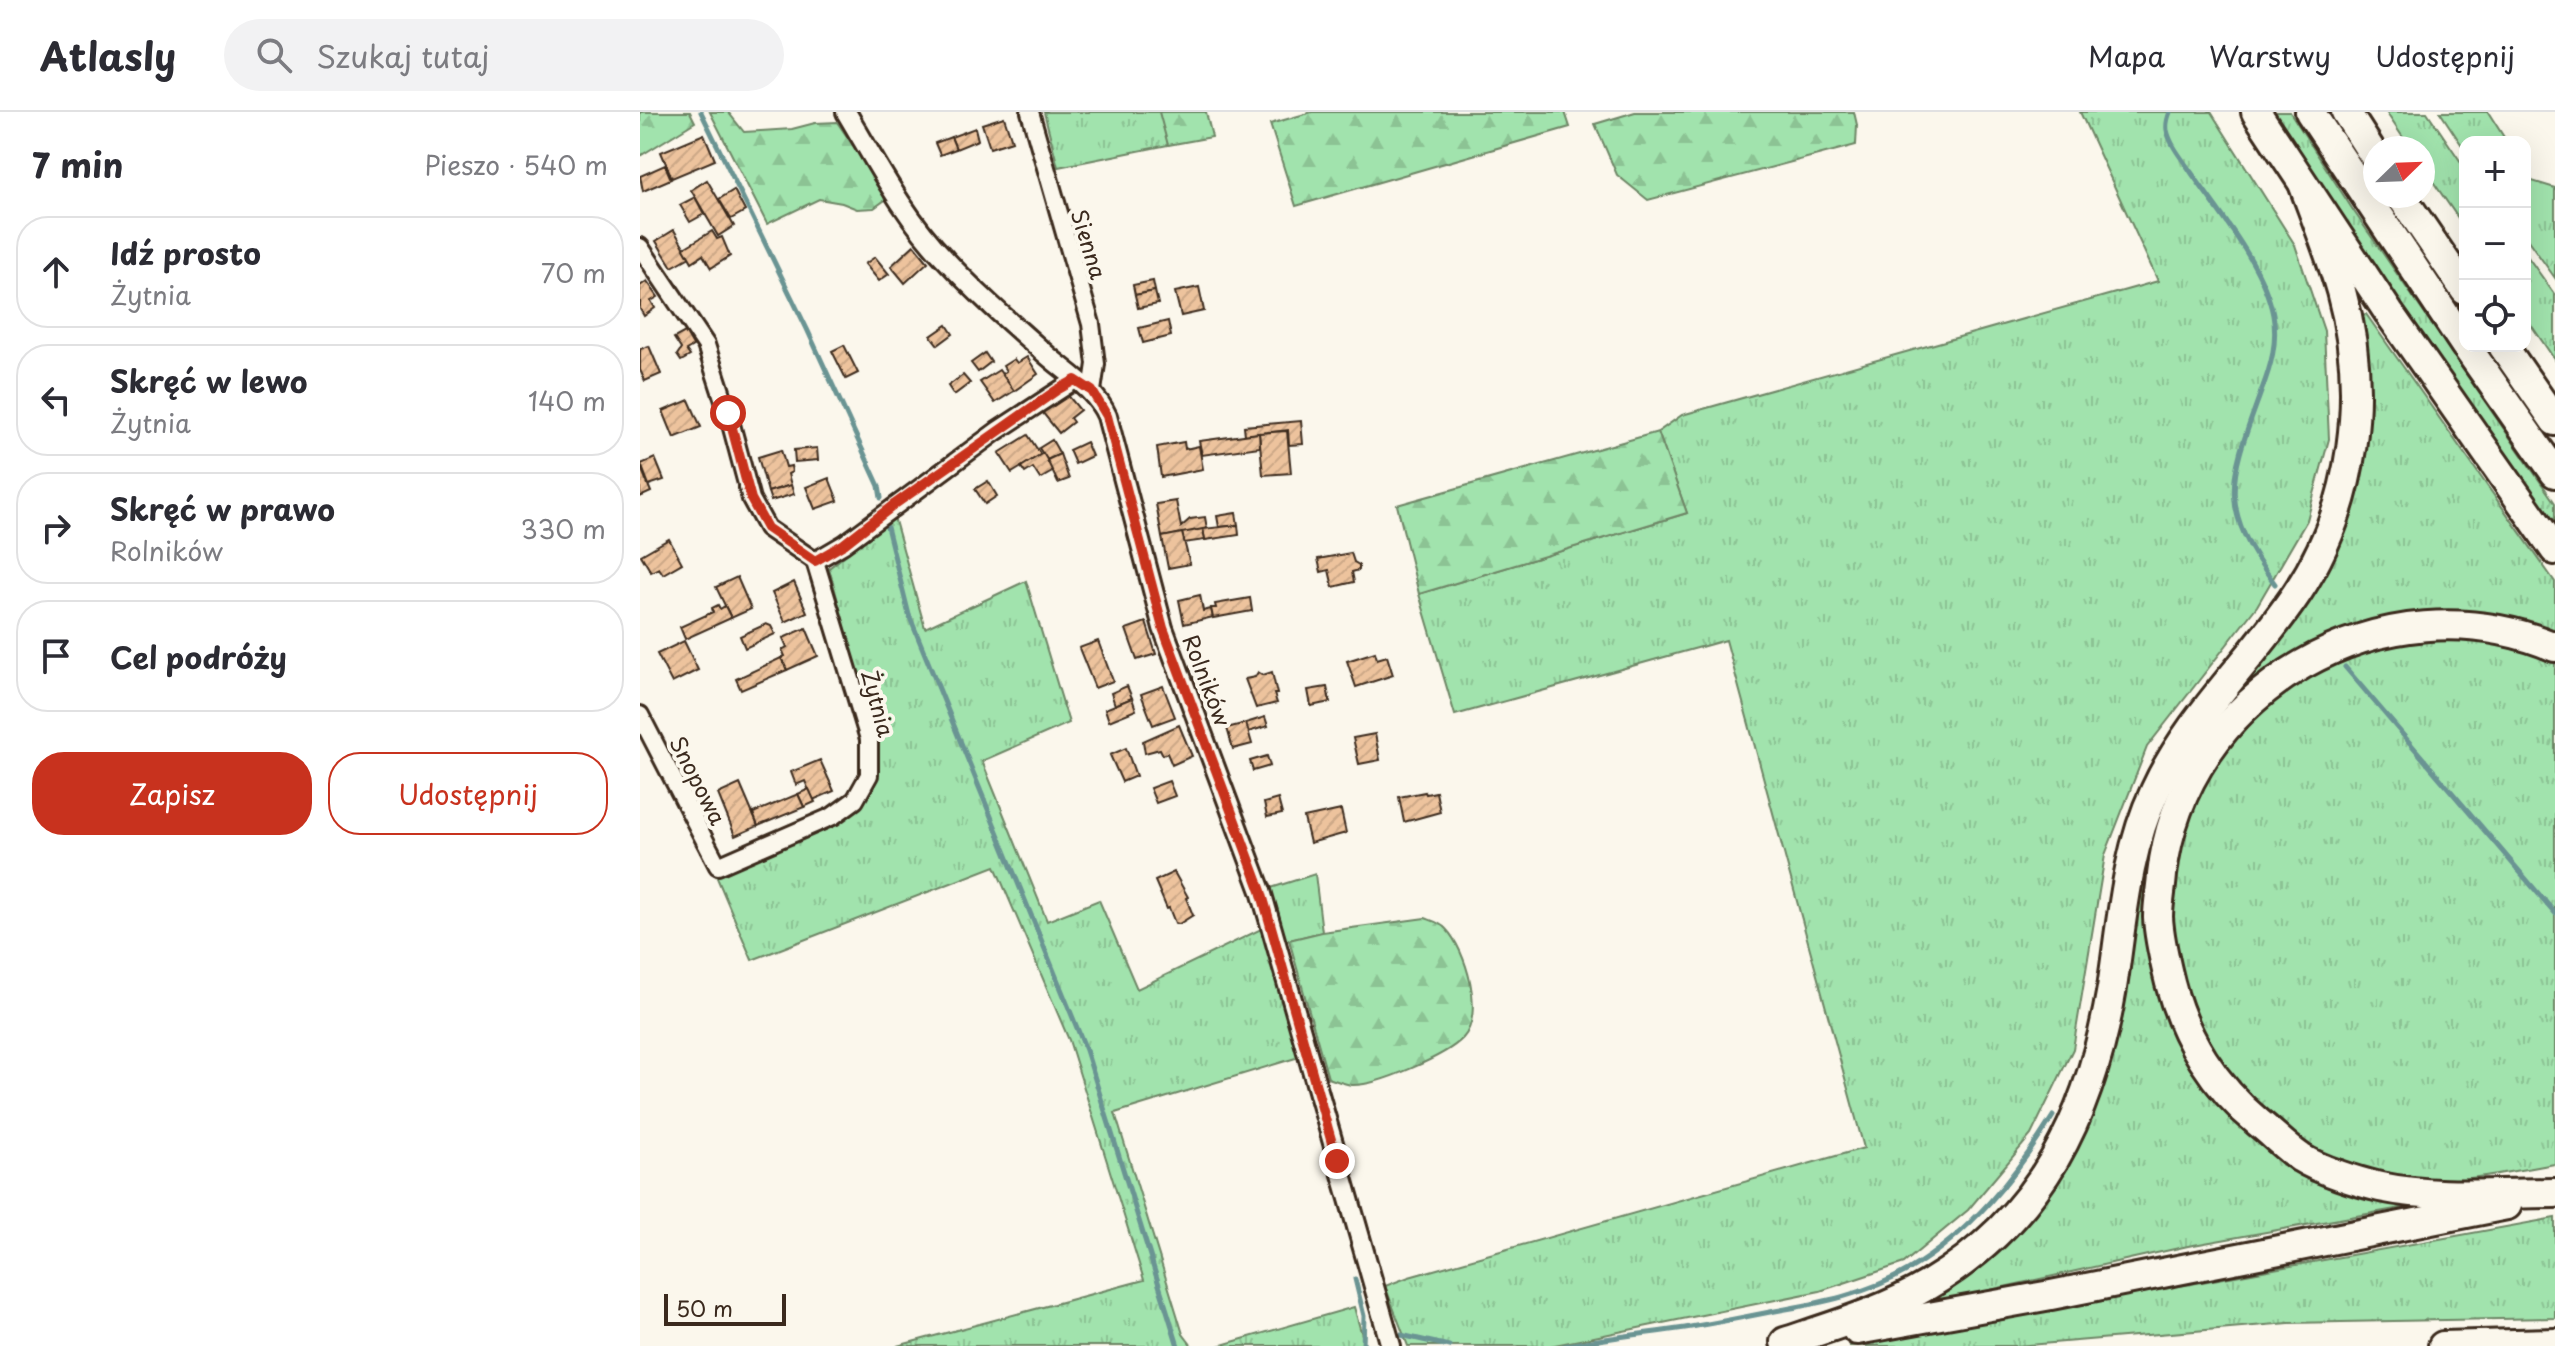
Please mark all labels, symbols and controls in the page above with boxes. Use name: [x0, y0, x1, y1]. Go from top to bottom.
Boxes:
search box: [224, 19, 784, 91]
text: Atlasly: [40, 27, 176, 84]
icon: search: [252, 33, 296, 77]
text: Szukaj tutaj: [316, 33, 489, 78]
text: Mapa: [2088, 34, 2165, 77]
text: Warstwy: [2209, 34, 2331, 77]
text: Udostępnij: [2375, 34, 2515, 77]
north arrow: [2363, 136, 2435, 208]
map controls: [2459, 136, 2531, 352]
button: +: [2459, 136, 2531, 208]
text: 7 min: [32, 138, 123, 190]
text: Pieszo · 540 m: [424, 145, 608, 184]
street label: Sienna: [1064, 205, 1116, 283]
button: −: [2459, 208, 2531, 280]
text: Idź prosto: [110, 230, 261, 275]
icon: ahead: [34, 250, 78, 294]
text: 70 m: [541, 253, 606, 292]
text: Żytnia: [110, 275, 191, 314]
button: locate: [2459, 280, 2531, 352]
text: Skręć w lewo: [110, 358, 308, 403]
icon: left: [34, 378, 78, 422]
text: 140 m: [528, 381, 606, 420]
route start: [710, 395, 746, 431]
text: Żytnia: [110, 403, 191, 442]
text: Skręć w prawo: [110, 486, 335, 531]
icon: right: [34, 506, 78, 550]
text: 330 m: [521, 509, 606, 548]
text: Rolników: [110, 531, 223, 570]
street label: Rolników: [1175, 629, 1241, 731]
icon: arrive: [34, 634, 78, 678]
text: Cel podróży: [110, 634, 287, 679]
street label: Żytnia: [854, 666, 904, 741]
street label: Snopowa: [663, 730, 736, 830]
button: Zapisz: [32, 752, 312, 835]
button: Udostępnij: [328, 752, 608, 835]
route end: [1319, 1143, 1355, 1179]
scale bar: [664, 1290, 786, 1326]
text: 50 m: [676, 1291, 733, 1324]

